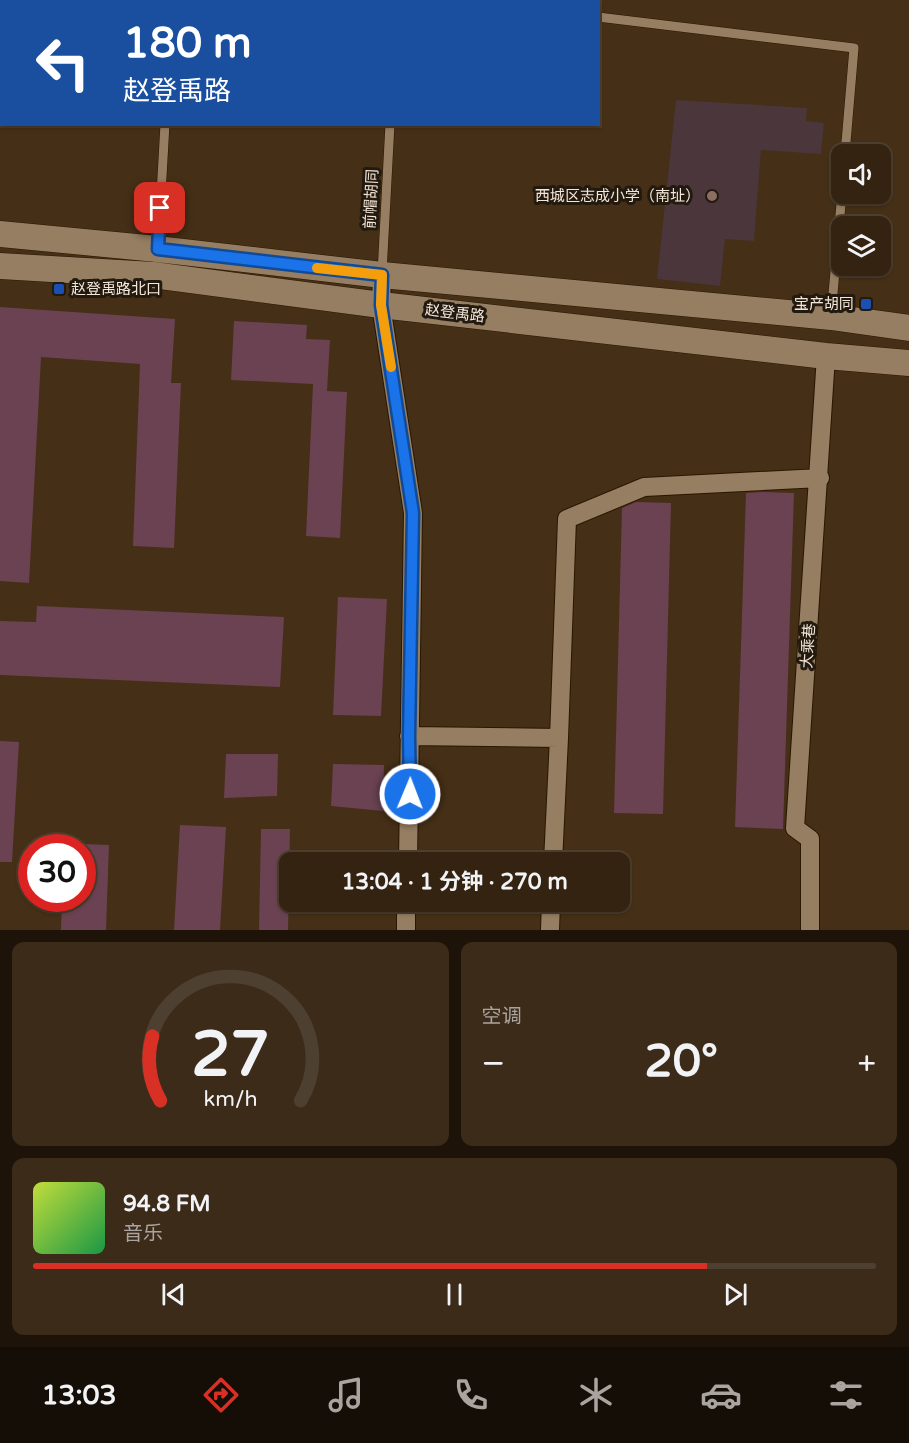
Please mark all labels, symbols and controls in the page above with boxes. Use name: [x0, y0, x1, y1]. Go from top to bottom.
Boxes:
text: 180 m: [123, 18, 252, 69]
icon: left: [24, 24, 102, 102]
text: 赵登禹路: [123, 75, 231, 108]
map controls: [831, 144, 891, 276]
button: sound: [831, 144, 891, 204]
street label: 前帽胡同: [360, 169, 382, 229]
pin: [134, 182, 185, 233]
place label: 西城区志成小学（南址）: [535, 187, 700, 205]
marker: 西城区志成小学（南址）: [705, 189, 719, 203]
icon: arrive: [143, 191, 176, 224]
button: layers: [831, 216, 891, 276]
place label: 赵登禹路北口: [71, 280, 161, 298]
marker: 赵登禹路北口: [52, 282, 66, 296]
place label: 宝产胡同: [794, 295, 854, 313]
marker: 宝产胡同: [859, 297, 873, 311]
street label: 赵登禹路: [424, 300, 486, 326]
street label: 大乘巷: [797, 623, 819, 669]
position arrow: [378, 762, 442, 826]
speed limit sign: 30: [18, 834, 96, 912]
text: 13:04 · 1 分钟 · 270 m: [341, 869, 568, 895]
text: 空调: [482, 1005, 522, 1029]
text: 27: [191, 1018, 269, 1093]
text: 20°: [644, 1035, 718, 1089]
text: −: [482, 1044, 505, 1083]
text: +: [857, 1044, 876, 1083]
text: km/h: [203, 1086, 257, 1112]
text: 94.8 FM: [123, 1191, 210, 1217]
text: 音乐: [123, 1222, 163, 1246]
icon: previous: [157, 1278, 190, 1311]
icon: pause: [438, 1278, 471, 1311]
icon: next: [719, 1278, 752, 1311]
icon: directions: [200, 1374, 242, 1416]
icon: music: [325, 1374, 367, 1416]
icon: phone: [450, 1374, 492, 1416]
icon: climate: [575, 1374, 617, 1416]
icon: car: [700, 1374, 742, 1416]
icon: filters: [825, 1374, 867, 1416]
text: 13:03: [42, 1379, 116, 1412]

